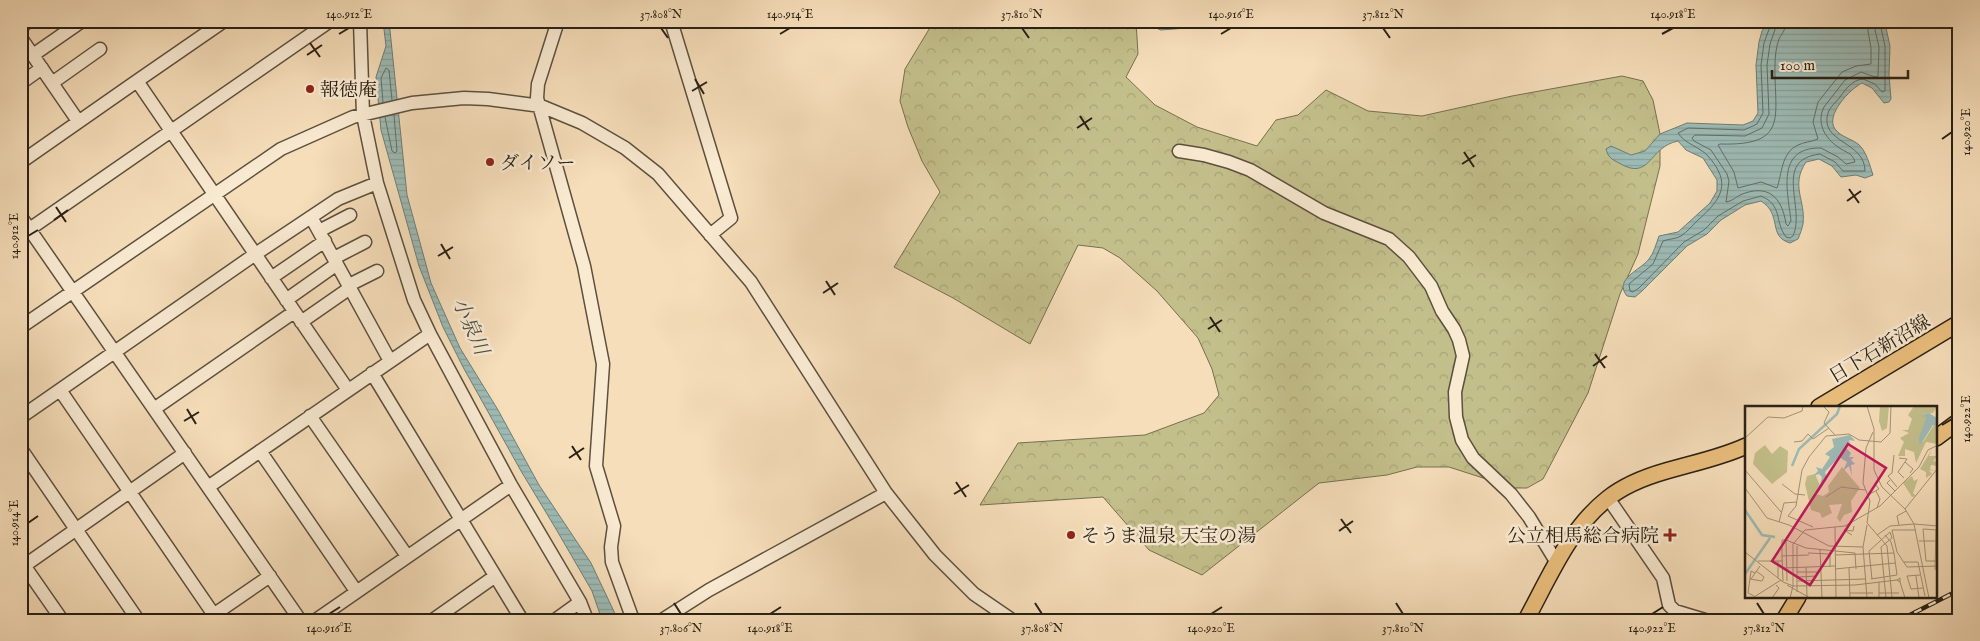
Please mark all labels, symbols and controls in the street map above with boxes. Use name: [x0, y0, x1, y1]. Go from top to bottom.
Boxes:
text: 140.912°E: [326, 7, 372, 22]
text: 37.808°N: [640, 7, 683, 22]
text: 140.914°E: [767, 7, 813, 22]
text: 37.810°N: [1001, 7, 1044, 22]
text: 140.916°E: [1208, 7, 1254, 22]
text: 37.812°N: [1362, 7, 1404, 22]
text: 140.918°E: [1650, 7, 1696, 22]
scale bar: [1772, 48, 1909, 80]
text: 100 m: [1780, 56, 1816, 75]
place label: 報徳庵: [320, 79, 377, 103]
marker: 報徳庵: [304, 83, 316, 95]
text: 140.920°E: [1959, 108, 1974, 156]
place label: ダイソー: [500, 152, 576, 176]
marker: ダイソー: [484, 156, 496, 168]
text: 140.912°E: [7, 213, 22, 259]
water label: 小泉川: [446, 294, 494, 361]
street label: 日下石新沼線: [1825, 310, 1935, 389]
text: 140.922°E: [1959, 395, 1974, 443]
inset map: [1745, 406, 1938, 598]
text: 140.914°E: [7, 500, 22, 546]
place label: そうま温泉 天宝の湯: [1081, 525, 1256, 549]
place label: 公立相馬総合病院: [1507, 525, 1659, 549]
marker: 公立相馬総合病院: [1663, 528, 1677, 542]
marker: そうま温泉 天宝の湯: [1065, 529, 1077, 541]
text: 140.916°E: [306, 621, 352, 636]
text: 37.806°N: [660, 621, 703, 636]
text: 140.918°E: [747, 621, 793, 636]
text: 37.808°N: [1021, 621, 1064, 636]
text: 140.920°E: [1187, 621, 1235, 636]
text: 37.810°N: [1382, 621, 1425, 636]
text: 140.922°E: [1628, 621, 1676, 636]
text: 37.812°N: [1743, 621, 1785, 636]

